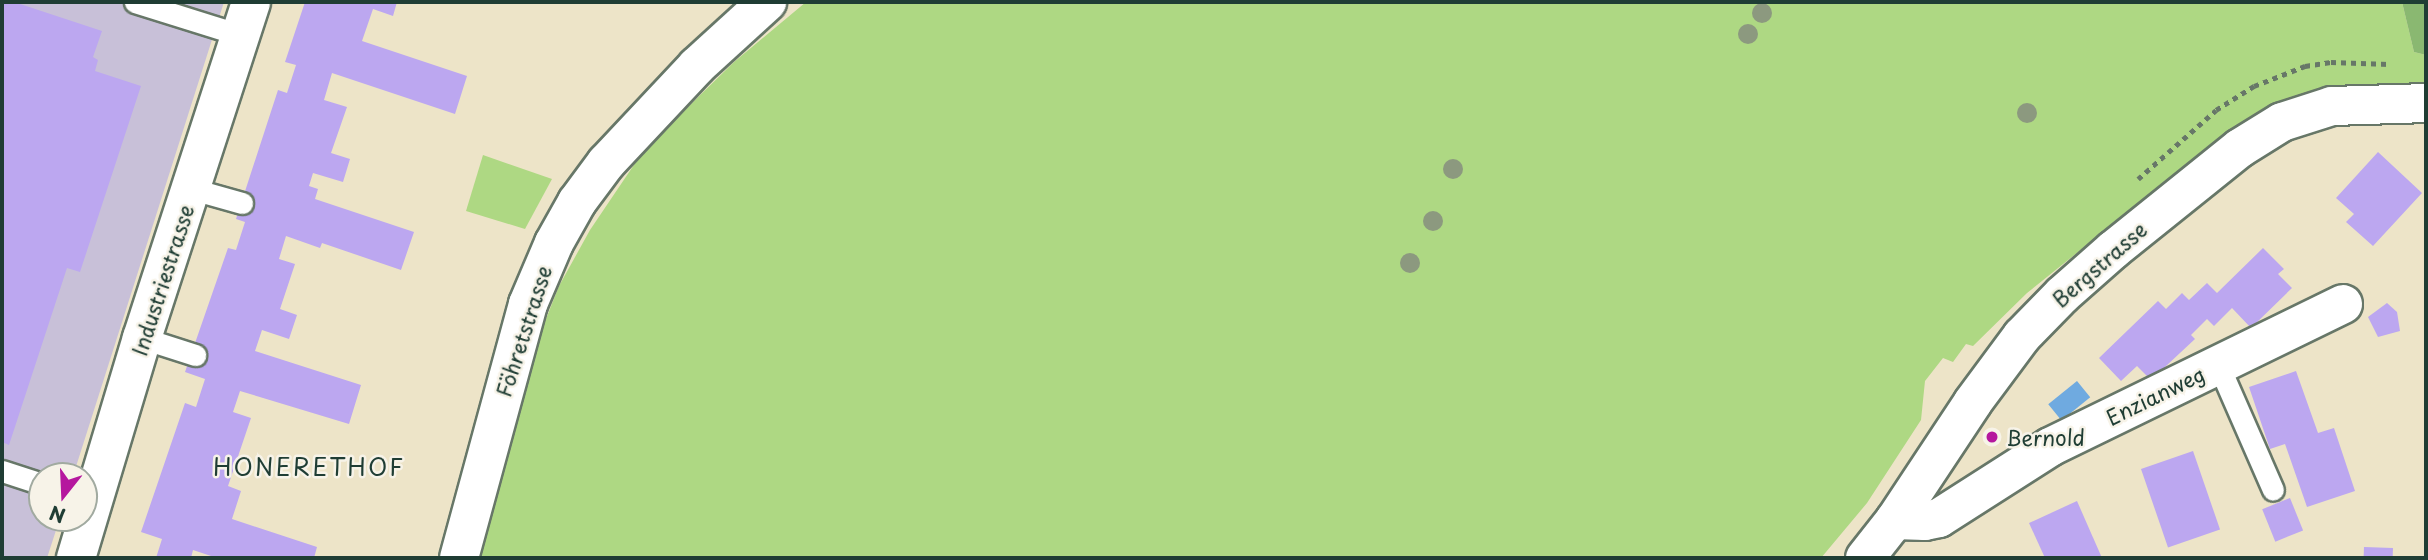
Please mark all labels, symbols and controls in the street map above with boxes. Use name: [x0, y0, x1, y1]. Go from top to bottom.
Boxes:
street label: Industriestrasse: [126, 201, 198, 359]
street label: Bergstrasse: [2047, 216, 2151, 312]
street label: Föhretstrasse: [490, 262, 556, 400]
street label: Enzianweg: [2101, 360, 2209, 430]
place label: Bernold: [2006, 424, 2085, 450]
marker: Bernold: [1984, 429, 2000, 445]
district label: HONERETHOF: [213, 453, 405, 481]
north arrow: [28, 462, 98, 532]
text: N: [46, 499, 69, 531]

